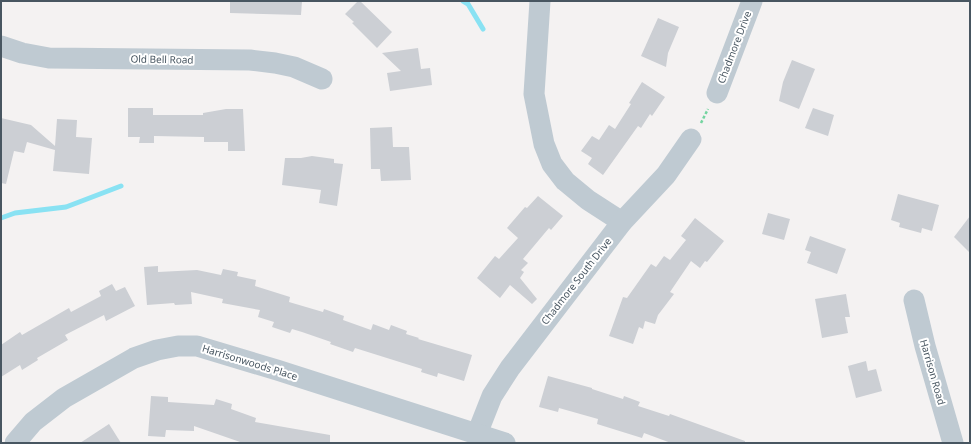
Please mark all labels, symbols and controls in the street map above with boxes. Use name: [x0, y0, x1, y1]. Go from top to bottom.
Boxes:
street label: Chadmore Drive: [714, 8, 754, 85]
street label: Old Bell Road: [130, 51, 194, 67]
street label: Chadmore South Drive: [538, 234, 615, 327]
street label: Harrison Road: [917, 338, 949, 406]
street label: Harrisonwoods Place: [201, 341, 300, 383]

